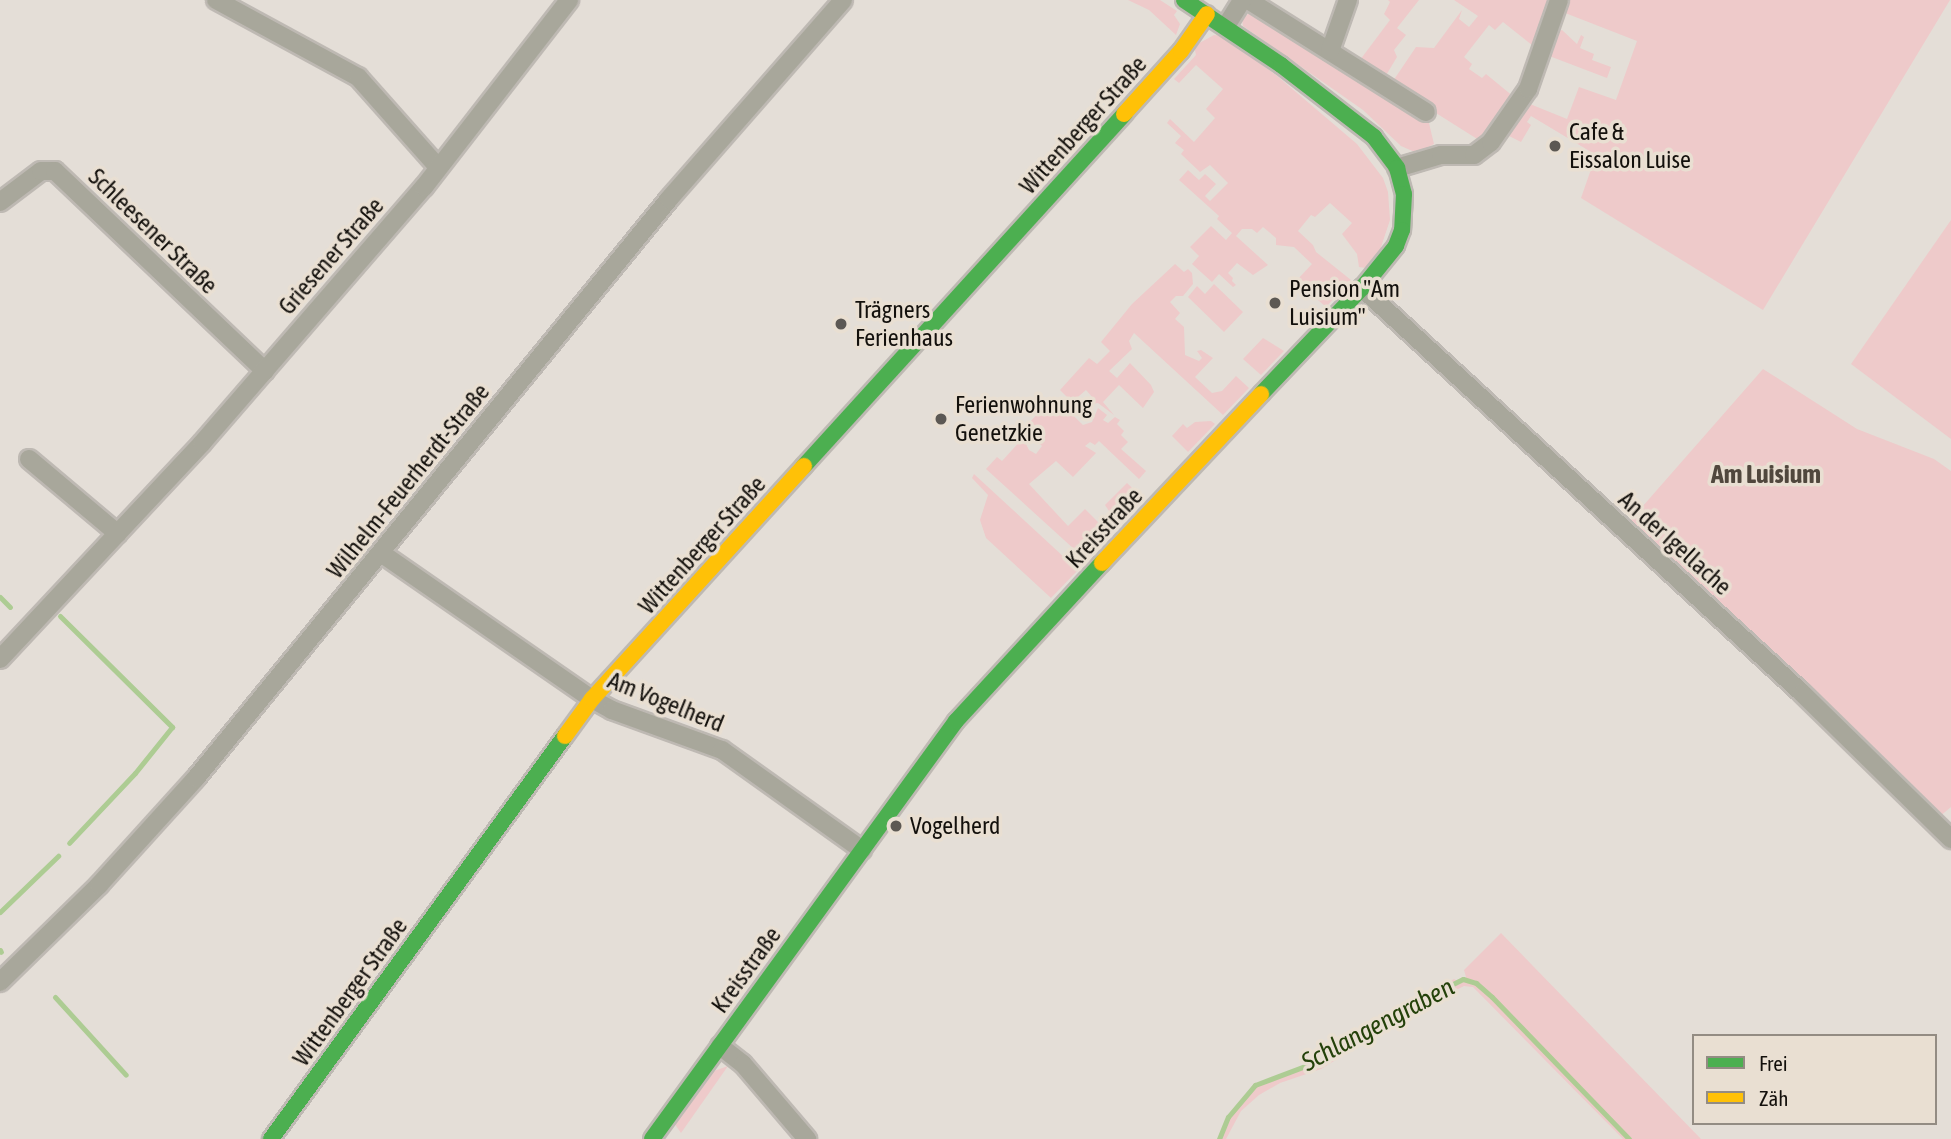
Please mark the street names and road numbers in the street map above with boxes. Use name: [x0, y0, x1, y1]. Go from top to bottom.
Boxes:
street label: Wittenberger Straße: [1014, 50, 1152, 200]
street label: Schleesener Straße: [83, 162, 223, 300]
street label: Griesener Straße: [272, 192, 390, 320]
street label: Wilhelm-Feuerherdt-Straße: [321, 378, 495, 584]
street label: Wittenberger Straße: [633, 470, 771, 620]
street label: Kreisstraße: [1060, 482, 1148, 574]
street label: An der Igellache: [1613, 485, 1737, 601]
street label: Am Vogelherd: [604, 666, 728, 738]
street label: Wittenberger Straße: [287, 912, 413, 1072]
street label: Kreisstraße: [705, 921, 787, 1019]

